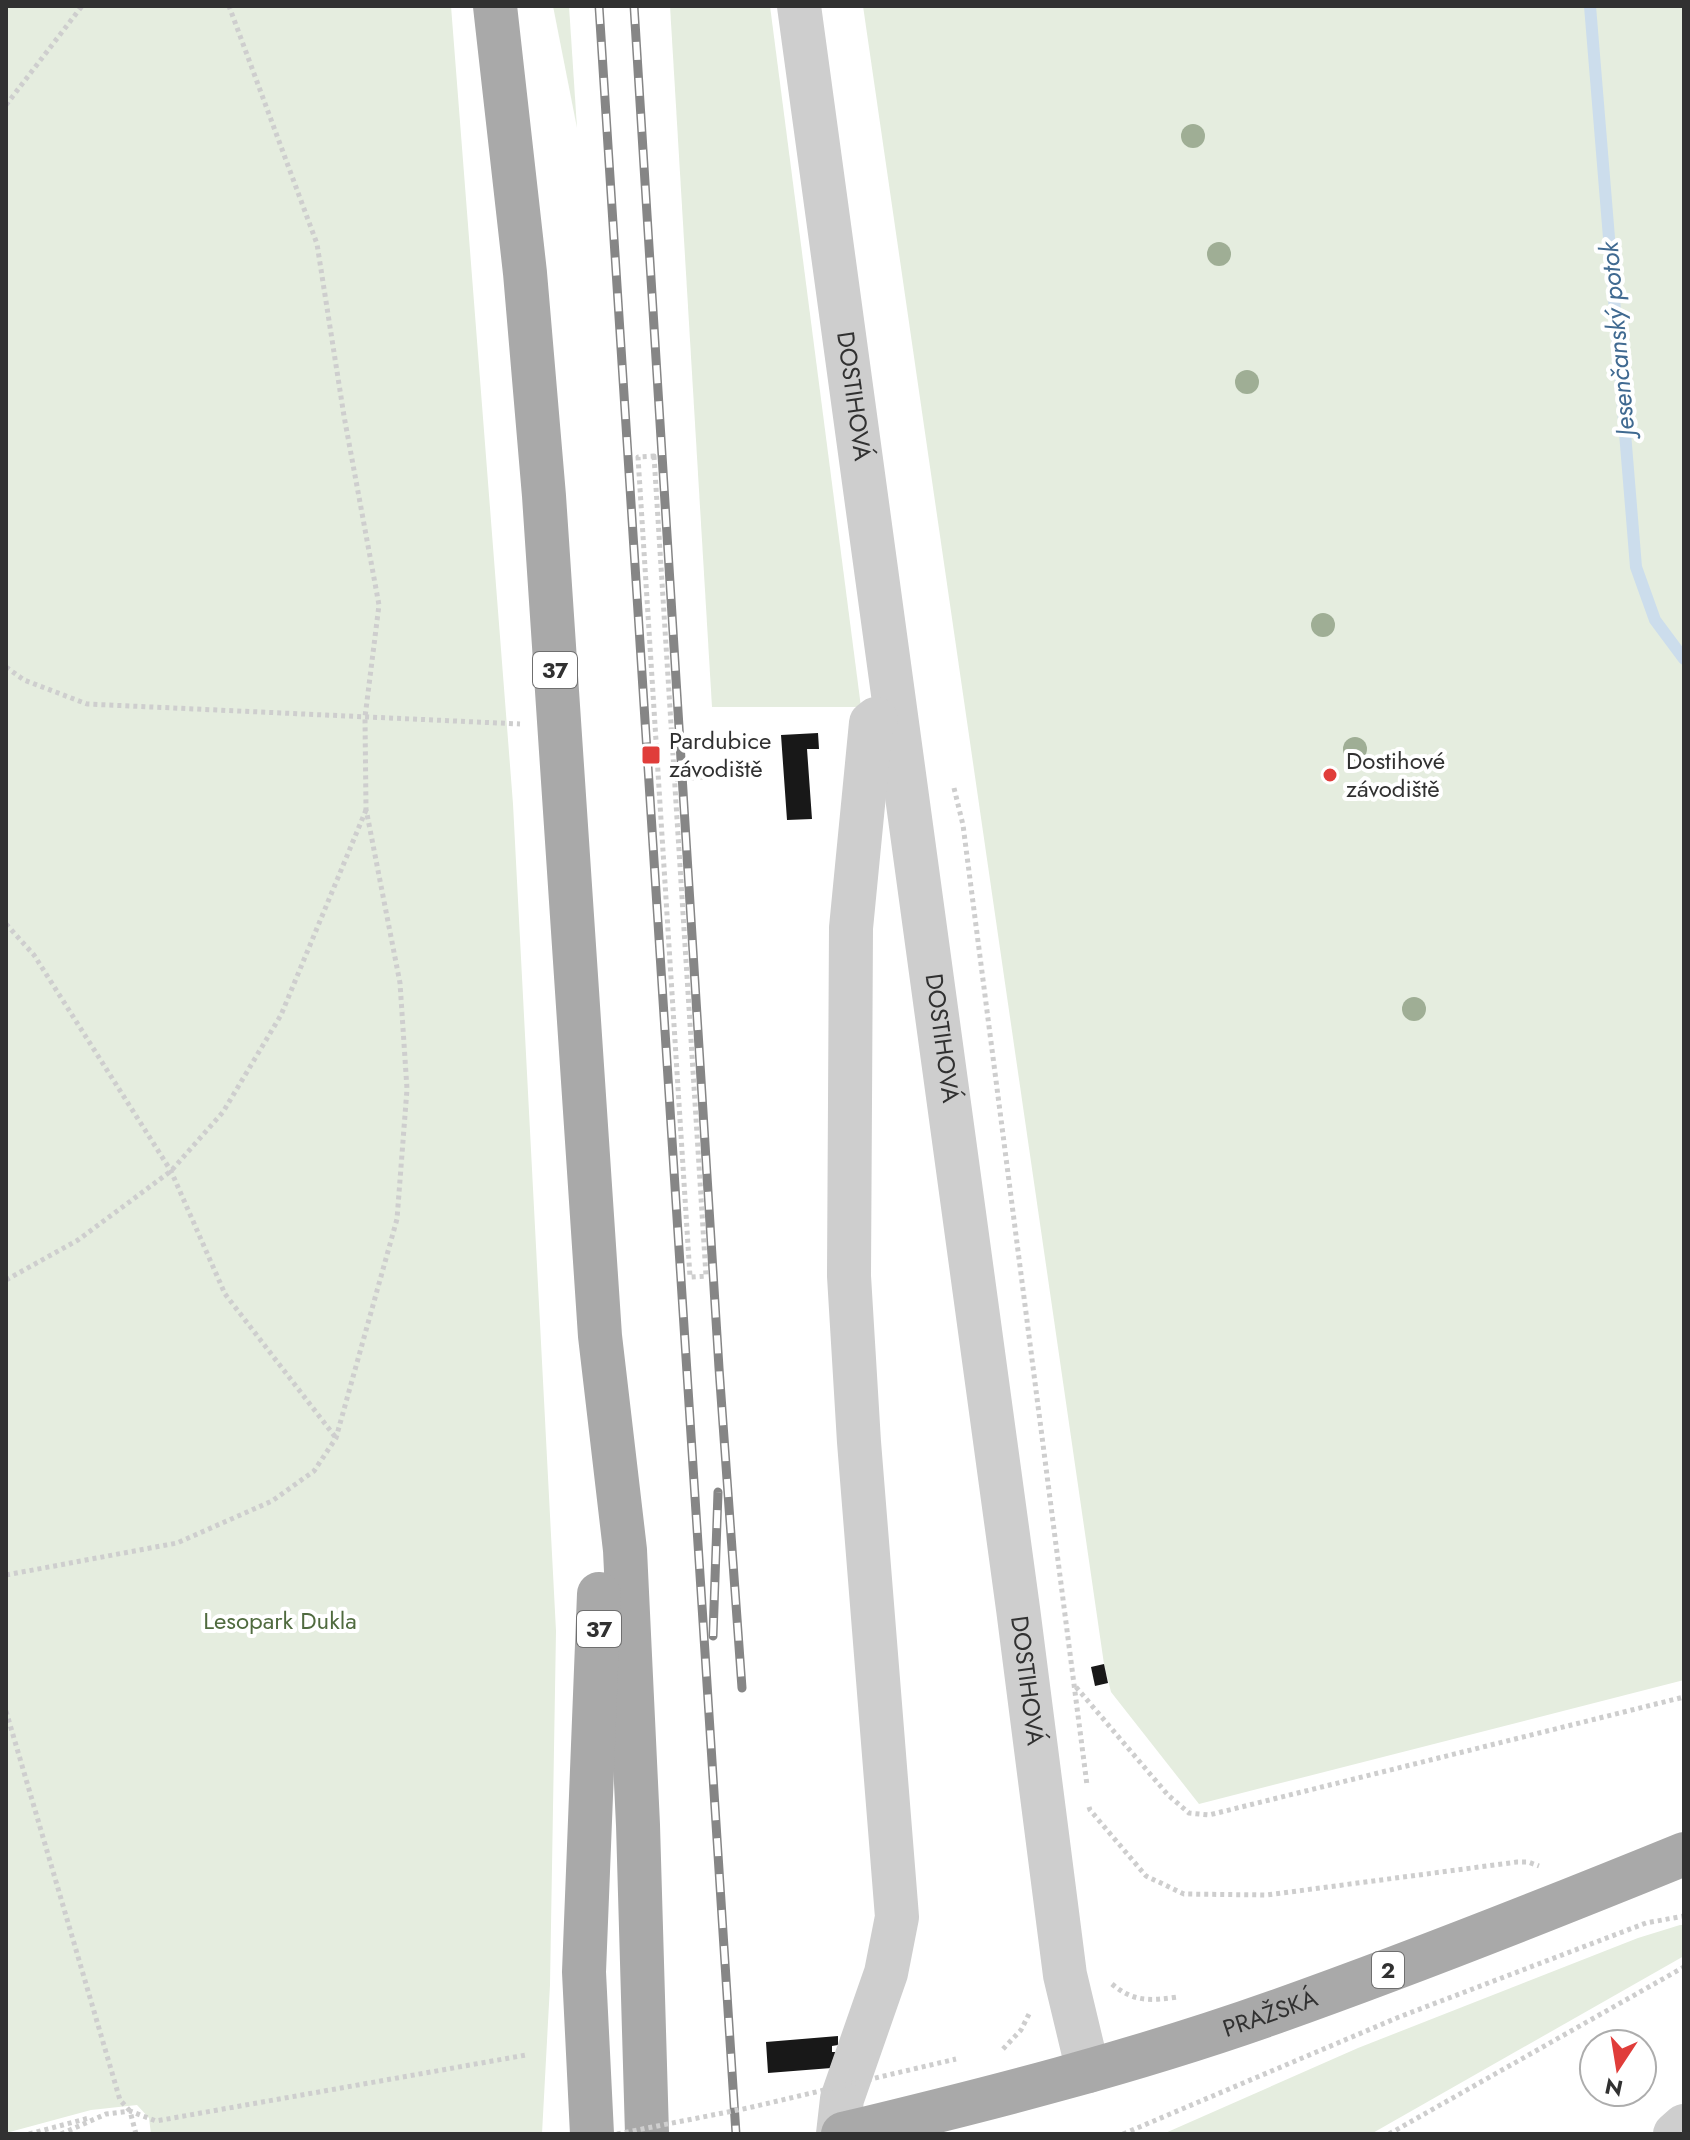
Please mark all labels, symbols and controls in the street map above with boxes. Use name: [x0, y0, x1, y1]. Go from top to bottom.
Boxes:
water label: Jesenčanský potok: [1589, 238, 1645, 443]
street label: DOSTIHOVÁ: [828, 329, 881, 463]
road number: 37: [533, 652, 577, 688]
place label: Pardubice závodiště: [669, 723, 771, 786]
place label: Dostihové závodiště: [1346, 743, 1445, 806]
marker: Pardubice závodiště: [640, 744, 662, 766]
marker: Dostihové závodiště: [1321, 766, 1339, 784]
street label: DOSTIHOVÁ: [917, 971, 969, 1105]
park label: Lesopark Dukla: [203, 1603, 357, 1638]
road number: 37: [577, 1611, 621, 1647]
street label: DOSTIHOVÁ: [1002, 1614, 1054, 1747]
road number: 2: [1372, 1952, 1404, 1988]
street label: PRAŽSKÁ: [1218, 1980, 1322, 2046]
north arrow: [1578, 2028, 1658, 2108]
text: N: [1602, 2070, 1626, 2105]

